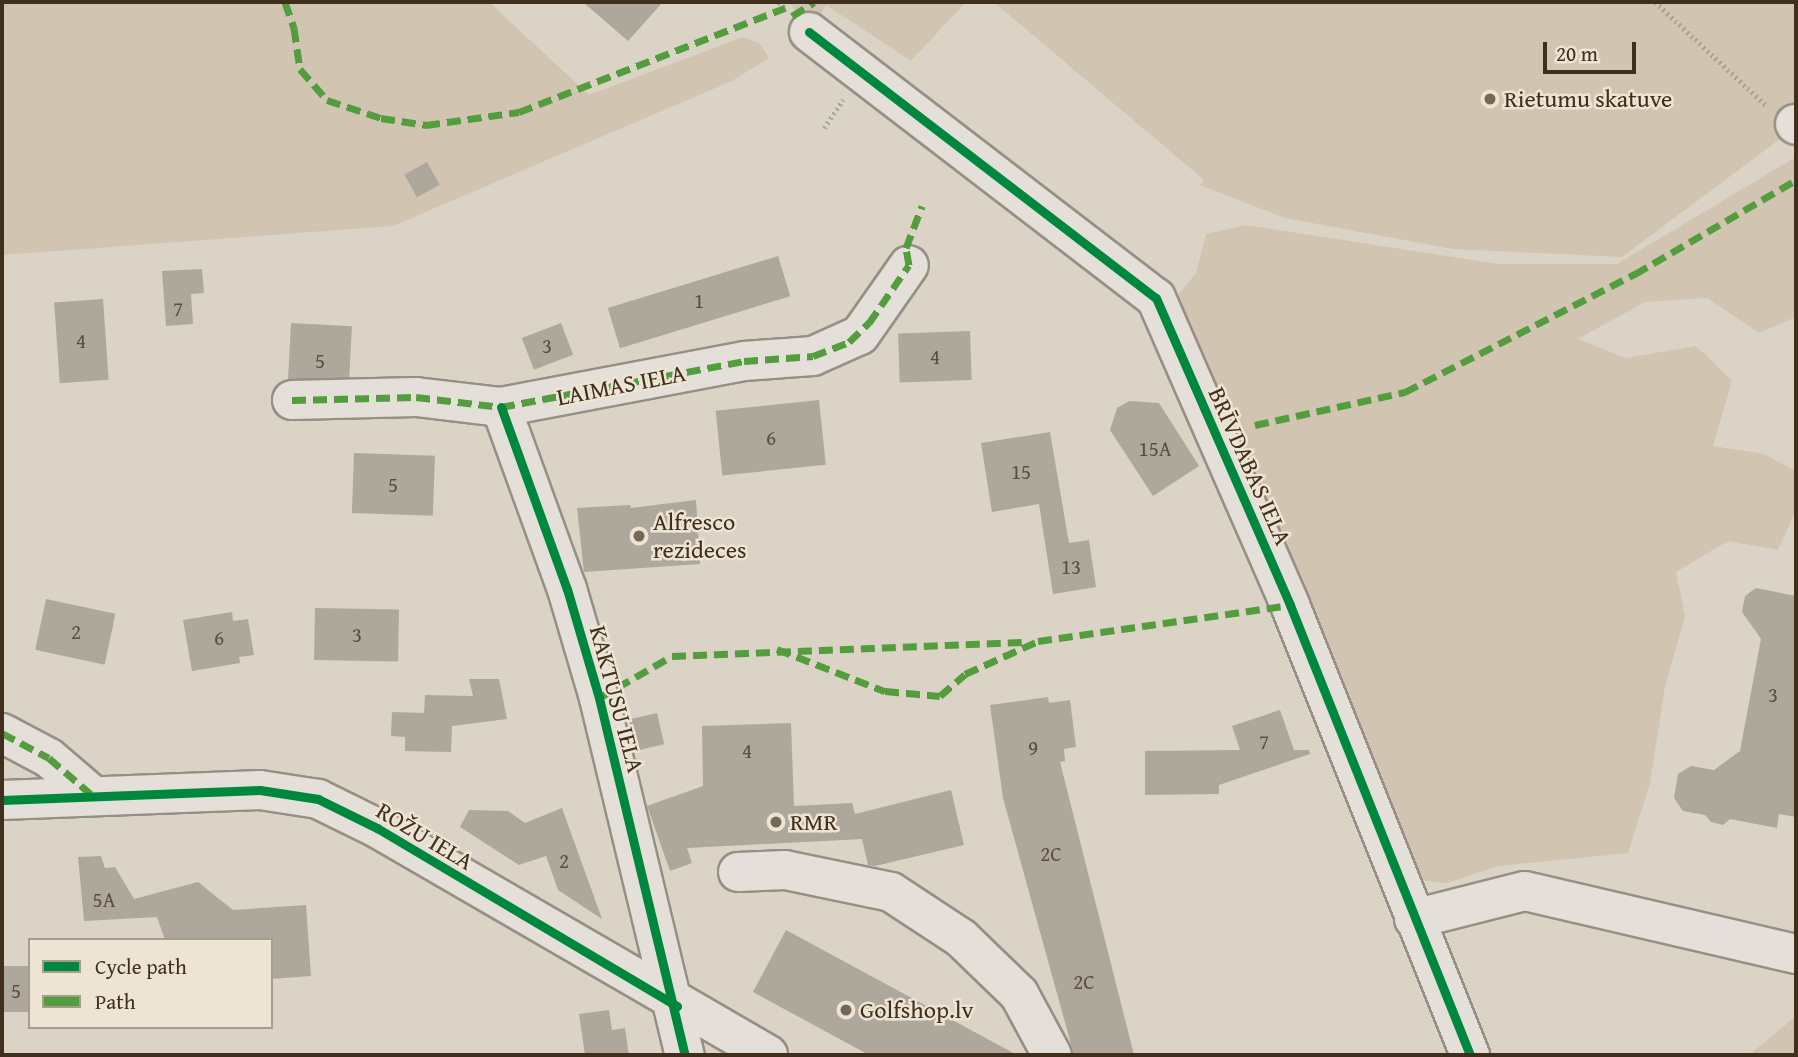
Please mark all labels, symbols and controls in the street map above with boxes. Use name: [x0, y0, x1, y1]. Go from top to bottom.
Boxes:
scale bar: [1546, 28, 1639, 72]
text: 20 m: [1556, 38, 1598, 69]
place label: Rietumu skatuve: [1504, 85, 1672, 113]
marker: Rietumu skatuve: [1482, 91, 1498, 107]
house number: 1: [694, 288, 704, 314]
house number: 7: [173, 296, 183, 322]
house number: 4: [76, 328, 86, 354]
house number: 3: [542, 333, 552, 359]
house number: 4: [930, 344, 940, 370]
house number: 5: [315, 348, 325, 374]
street label: LAIMAS IELA: [554, 358, 688, 412]
street label: BRĪVDABAS IELA: [1202, 383, 1298, 549]
house number: 6: [766, 425, 776, 451]
house number: 15A: [1139, 436, 1171, 462]
house number: 15: [1011, 459, 1031, 485]
house number: 5: [388, 472, 398, 498]
place label: Alfresco rezideces: [653, 508, 747, 564]
marker: Alfresco rezideces: [631, 528, 647, 544]
house number: 13: [1061, 554, 1081, 580]
house number: 2: [71, 619, 81, 645]
house number: 3: [352, 622, 362, 648]
street label: KAKTUSU IELA: [584, 622, 650, 776]
house number: 6: [214, 625, 224, 651]
house number: 3: [1768, 682, 1778, 708]
house number: 7: [1259, 729, 1269, 755]
house number: 9: [1028, 735, 1038, 761]
house number: 4: [742, 738, 752, 764]
street label: ROŽU IELA: [371, 796, 479, 876]
place label: RMR: [790, 808, 837, 836]
marker: RMR: [768, 814, 784, 830]
house number: 2C: [1040, 841, 1062, 867]
house number: 2: [559, 848, 569, 874]
house number: 5A: [93, 887, 115, 913]
legend: [28, 938, 273, 1029]
text: Cycle path: [95, 951, 187, 982]
house number: 2C: [1073, 969, 1095, 995]
house number: 5: [11, 978, 21, 1004]
text: Path: [95, 986, 135, 1017]
place label: Golfshop.lv: [860, 996, 974, 1024]
marker: Golfshop.lv: [838, 1002, 854, 1018]

